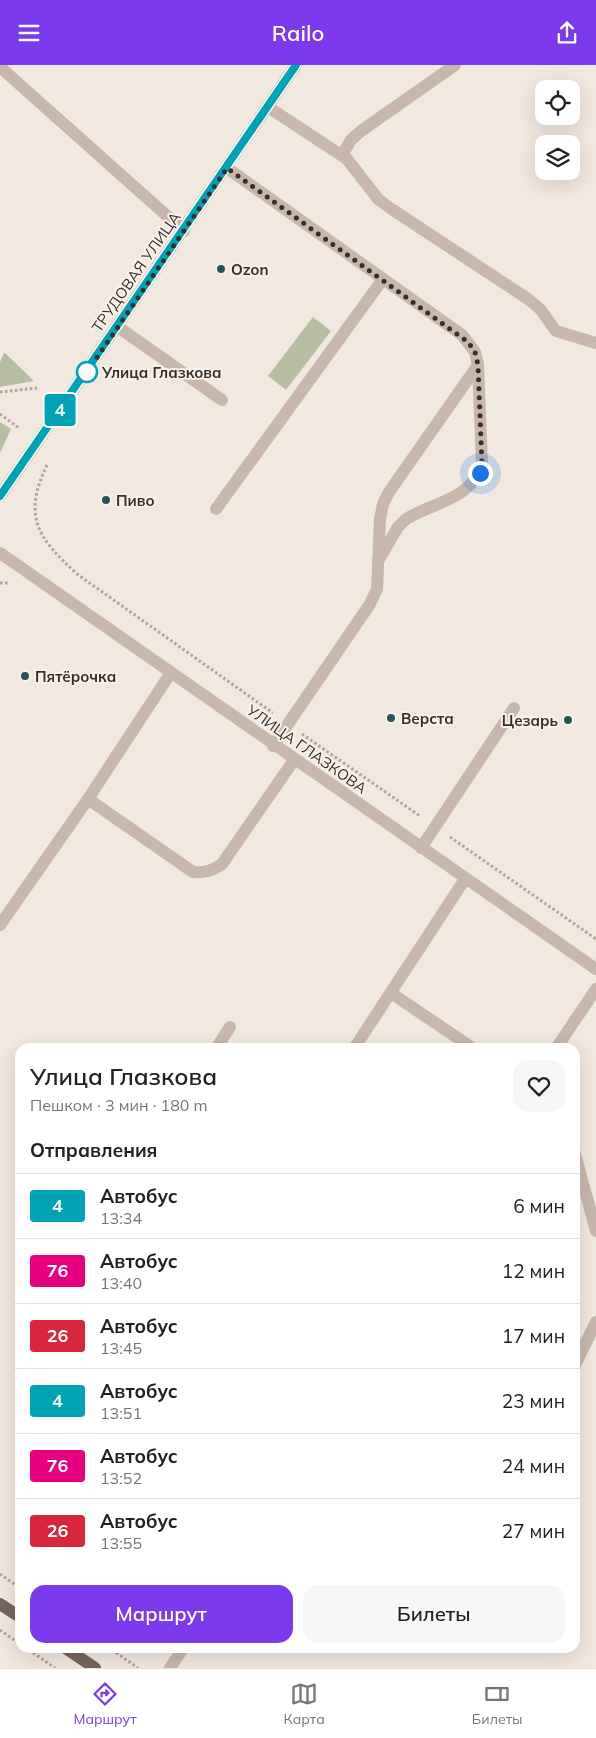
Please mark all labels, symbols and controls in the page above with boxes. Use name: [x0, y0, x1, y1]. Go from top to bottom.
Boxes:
icon: menu: [15, 19, 43, 47]
text: Railo: [272, 19, 324, 47]
icon: share: [553, 19, 581, 47]
map controls: [535, 80, 580, 180]
button: locate: [535, 80, 580, 125]
button: layers: [535, 135, 580, 180]
street label: ТРУДОВАЯ УЛИЦА: [87, 208, 185, 336]
place label: Ozon: [231, 260, 268, 279]
marker: Ozon: [215, 263, 227, 275]
marker: Улица Глазкова: [76, 361, 98, 383]
place label: Улица Глазкова: [101, 363, 221, 382]
line badge: 4: [44, 394, 76, 426]
text: 4: [55, 398, 65, 421]
your location: [468, 461, 493, 486]
place label: Пиво: [116, 491, 155, 510]
marker: Пиво: [100, 494, 112, 506]
place label: Пятёрочка: [35, 667, 116, 686]
marker: Пятёрочка: [19, 670, 31, 682]
street label: УЛИЦА ГЛАЗКОВА: [242, 700, 371, 798]
place label: Верста: [401, 709, 454, 728]
place label: Цезарь: [502, 711, 558, 730]
marker: Верста: [385, 712, 397, 724]
marker: Цезарь: [562, 714, 574, 726]
button: heart: [513, 1060, 565, 1112]
text: Улица Глазкова: [30, 1061, 217, 1091]
text: Пешком · 3 мин · 180 m: [30, 1095, 208, 1115]
text: Отправления: [30, 1138, 157, 1162]
text: Автобус: [100, 1184, 178, 1208]
text: 4: [52, 1194, 63, 1217]
text: 6 мин: [513, 1194, 565, 1218]
text: 13:34: [100, 1208, 142, 1228]
text: Автобус: [100, 1249, 178, 1273]
text: 76: [47, 1259, 68, 1282]
text: 12 мин: [502, 1259, 565, 1283]
text: 13:40: [100, 1273, 142, 1293]
text: Автобус: [100, 1314, 178, 1338]
text: 26: [47, 1324, 68, 1347]
text: 17 мин: [502, 1324, 565, 1348]
text: 13:45: [100, 1338, 142, 1358]
text: Автобус: [100, 1379, 178, 1403]
text: 4: [52, 1389, 63, 1412]
text: 23 мин: [502, 1389, 565, 1413]
text: 13:51: [100, 1403, 142, 1423]
text: Автобус: [100, 1444, 178, 1468]
text: 76: [47, 1454, 68, 1477]
text: 24 мин: [502, 1454, 565, 1478]
text: 13:52: [100, 1468, 142, 1488]
text: Автобус: [100, 1509, 178, 1533]
text: 26: [47, 1519, 68, 1542]
text: 27 мин: [502, 1519, 565, 1543]
text: 13:55: [100, 1533, 142, 1553]
button: Маршрут: [30, 1585, 293, 1643]
button: Билеты: [303, 1585, 565, 1643]
tab: Маршрут: [74, 1680, 137, 1728]
tab: Карта: [284, 1680, 325, 1728]
tab: Билеты: [472, 1680, 522, 1728]

